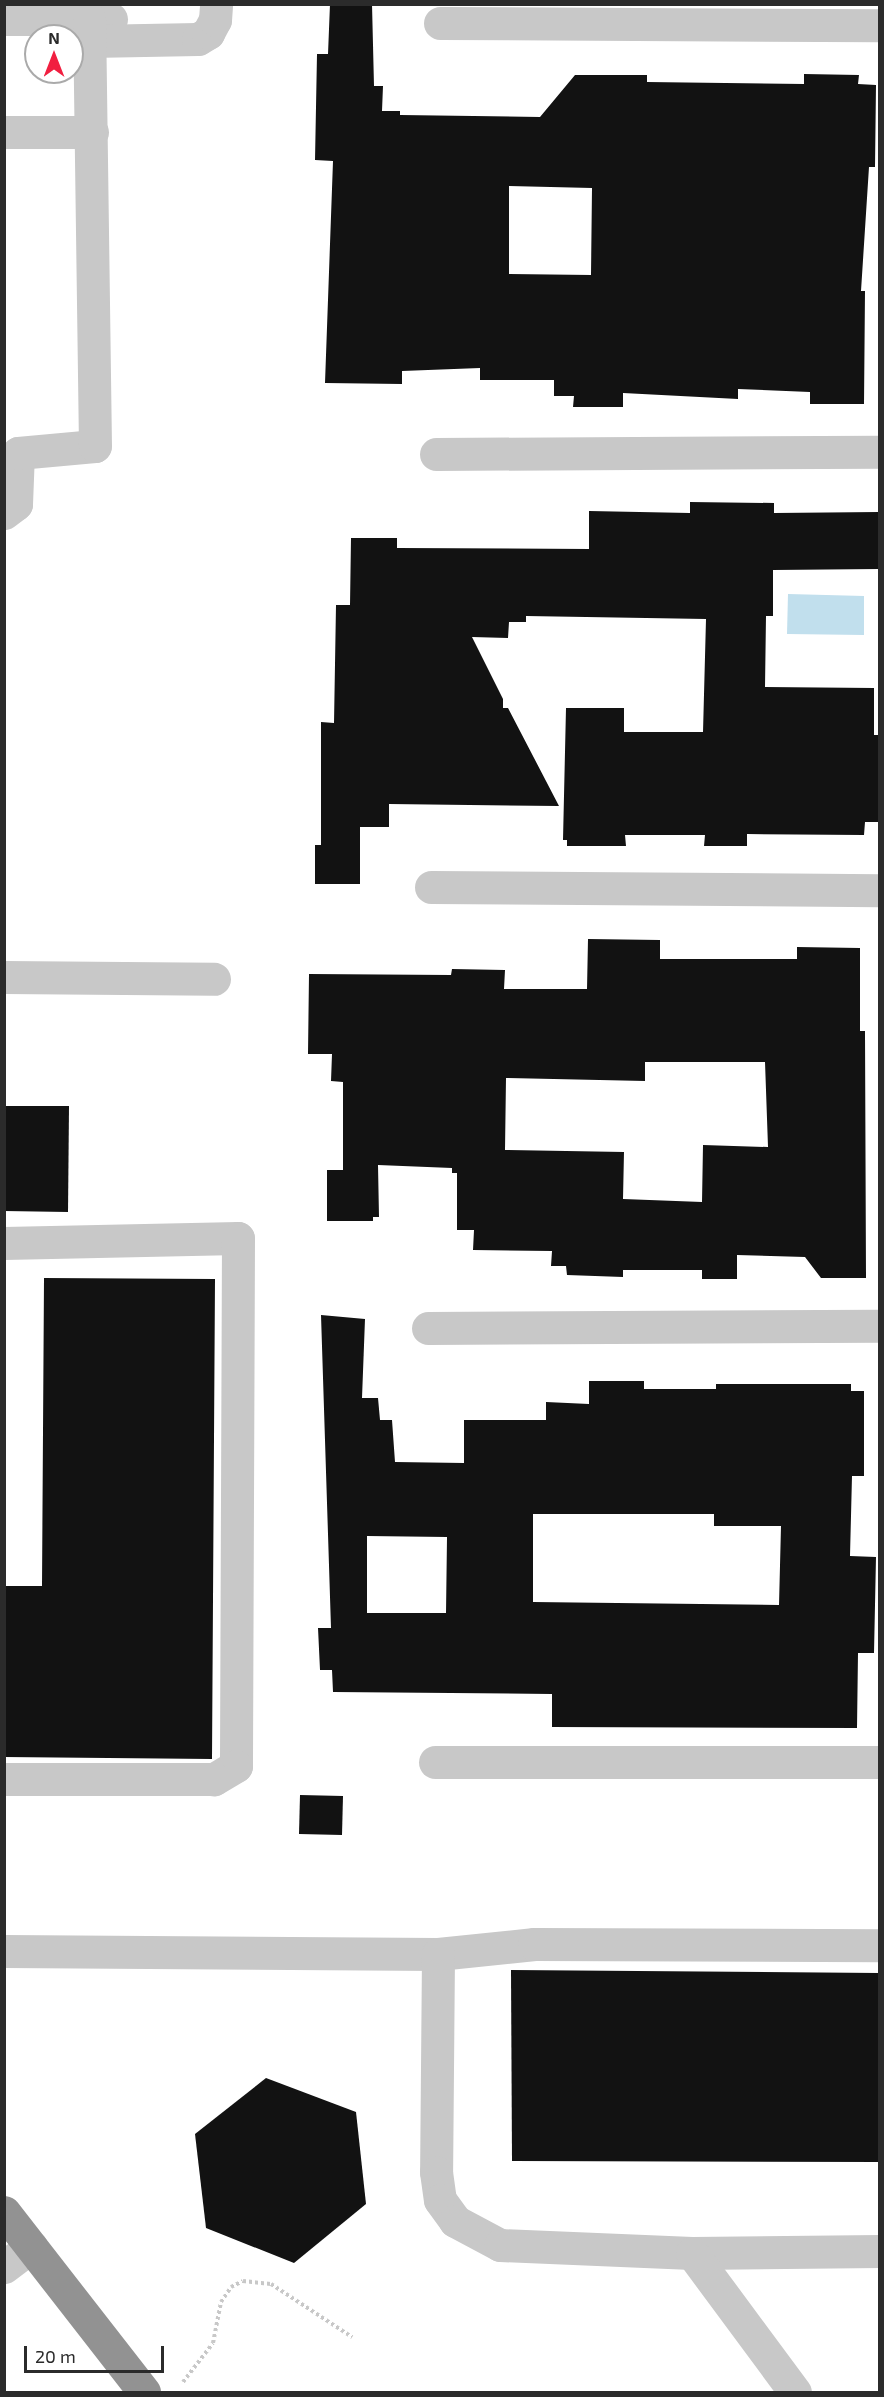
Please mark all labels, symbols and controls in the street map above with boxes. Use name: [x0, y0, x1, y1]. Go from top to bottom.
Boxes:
north arrow: [24, 24, 84, 84]
text: N: [48, 28, 60, 47]
scale bar: [27, 2334, 166, 2372]
text: 20 m: [35, 2345, 76, 2367]

